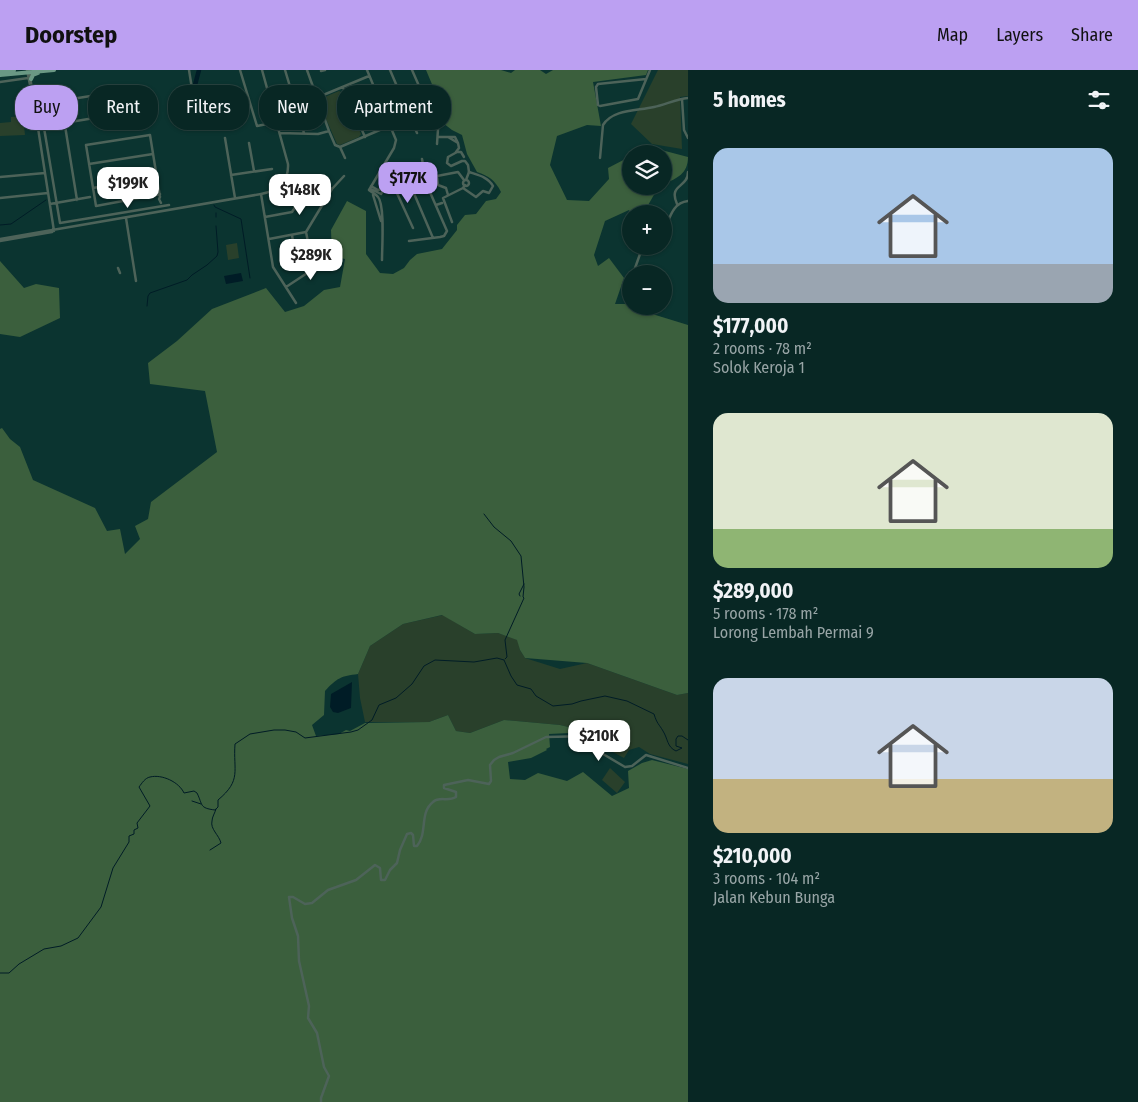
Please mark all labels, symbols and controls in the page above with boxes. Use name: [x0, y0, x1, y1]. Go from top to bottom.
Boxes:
text: Doorstep: [25, 21, 117, 49]
text: Map: [937, 24, 968, 46]
text: Layers: [996, 24, 1043, 46]
text: Share: [1071, 24, 1113, 46]
chip: Buy: [15, 85, 78, 130]
chip: Rent: [88, 85, 158, 130]
chip: Filters: [168, 85, 249, 130]
chip: New: [259, 85, 327, 130]
chip: Apartment: [337, 85, 451, 130]
icon: filters: [1085, 86, 1113, 114]
text: 5 homes: [713, 87, 786, 113]
map controls: [622, 145, 672, 315]
button: layers: [622, 145, 672, 195]
pin: $177K: [373, 162, 443, 204]
pin: $199K: [93, 166, 163, 209]
text: $177K: [389, 168, 427, 187]
text: $199K: [108, 173, 148, 192]
pin: $148K: [265, 174, 335, 216]
text: $148K: [280, 180, 320, 199]
icon: home: [868, 181, 958, 271]
button: +: [622, 205, 672, 255]
pin: $289K: [276, 238, 346, 281]
text: $289K: [290, 245, 332, 264]
button: −: [622, 265, 672, 315]
text: $177,000: [713, 313, 788, 339]
text: 2 rooms · 78 m²: [713, 339, 812, 358]
text: Solok Keroja 1: [713, 358, 805, 377]
icon: home: [868, 446, 958, 536]
text: $289,000: [713, 578, 794, 604]
text: 5 rooms · 178 m²: [713, 604, 818, 623]
text: Lorong Lembah Permai 9: [713, 623, 874, 642]
icon: home: [868, 711, 958, 801]
pin: $210K: [564, 720, 634, 762]
text: $210K: [579, 726, 619, 745]
text: $210,000: [713, 843, 792, 869]
text: 3 rooms · 104 m²: [713, 869, 820, 888]
text: Jalan Kebun Bunga: [713, 888, 835, 907]

